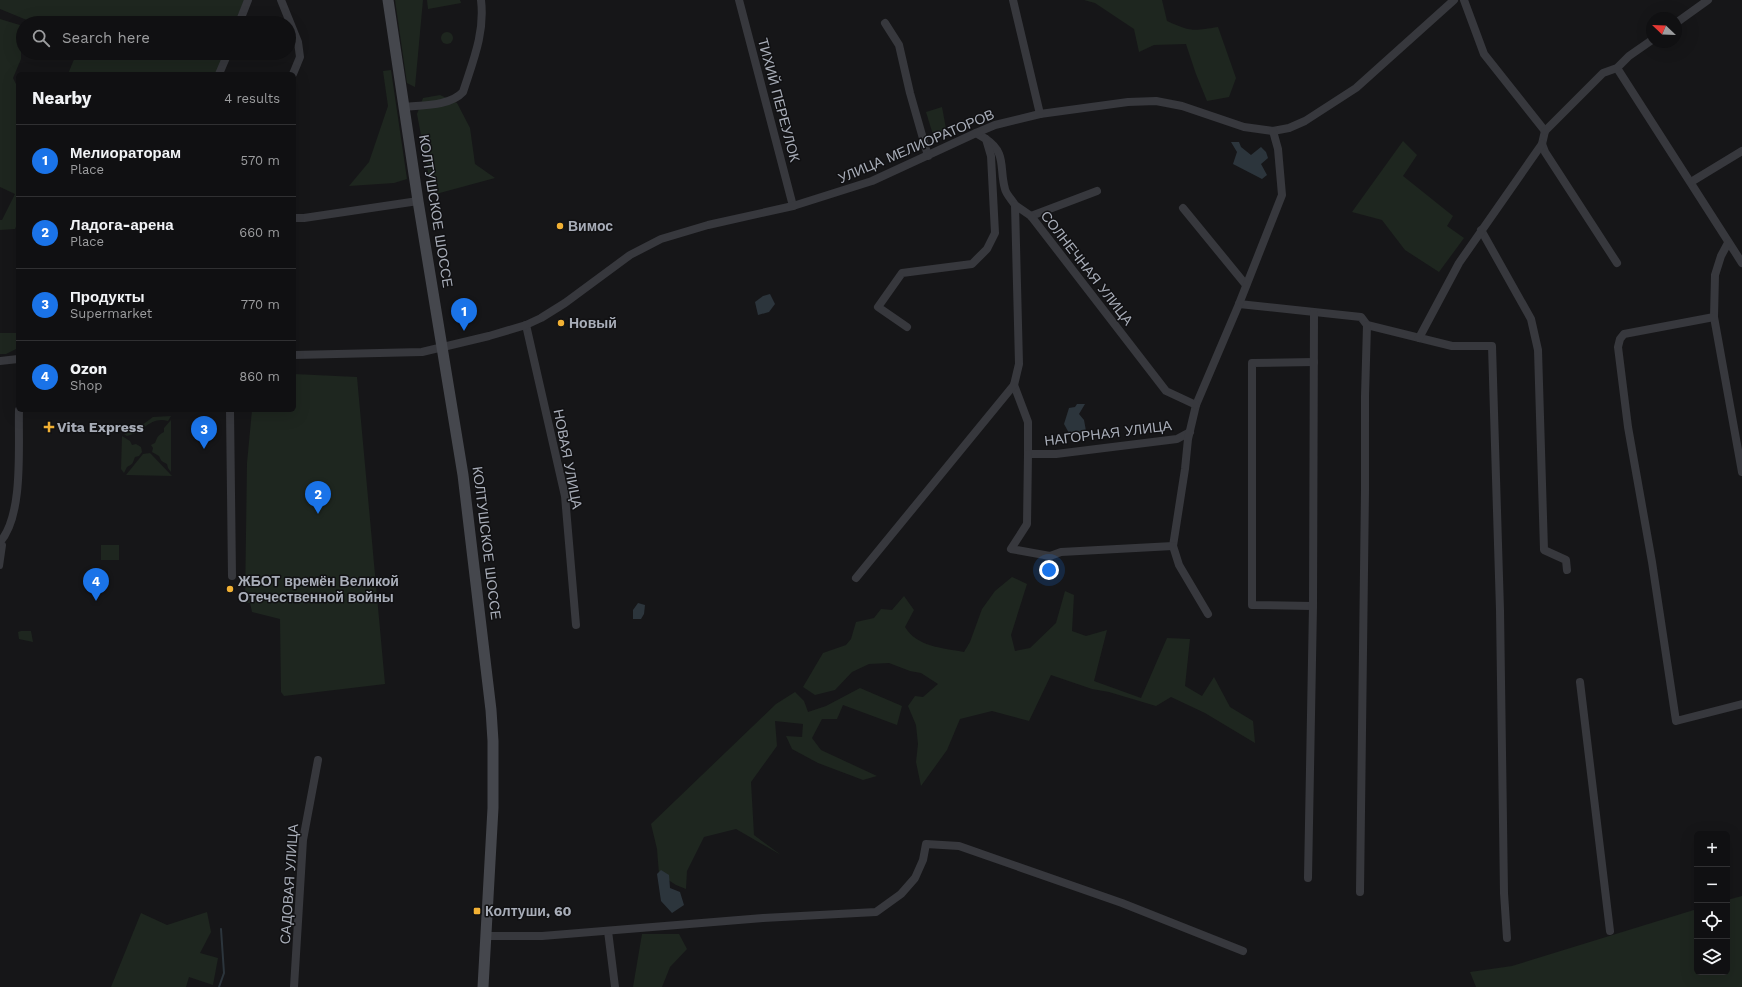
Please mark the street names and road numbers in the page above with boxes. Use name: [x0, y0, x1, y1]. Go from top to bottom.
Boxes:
street label: ТИХИЙ ПЕРЕУЛОК: [755, 36, 804, 165]
street label: УЛИЦА МЕЛИОРАТОРОВ: [836, 106, 996, 186]
street label: КОЛТУШСКОЕ ШОССЕ: [416, 133, 456, 289]
street label: СОЛНЕЧНАЯ УЛИЦА: [1038, 208, 1137, 329]
street label: НОВАЯ УЛИЦА: [550, 408, 586, 511]
street label: НАГОРНАЯ УЛИЦА: [1043, 417, 1173, 449]
street label: КОЛТУШСКОЕ ШОССЕ: [470, 465, 504, 621]
street label: САДОВАЯ УЛИЦА: [277, 823, 301, 945]

